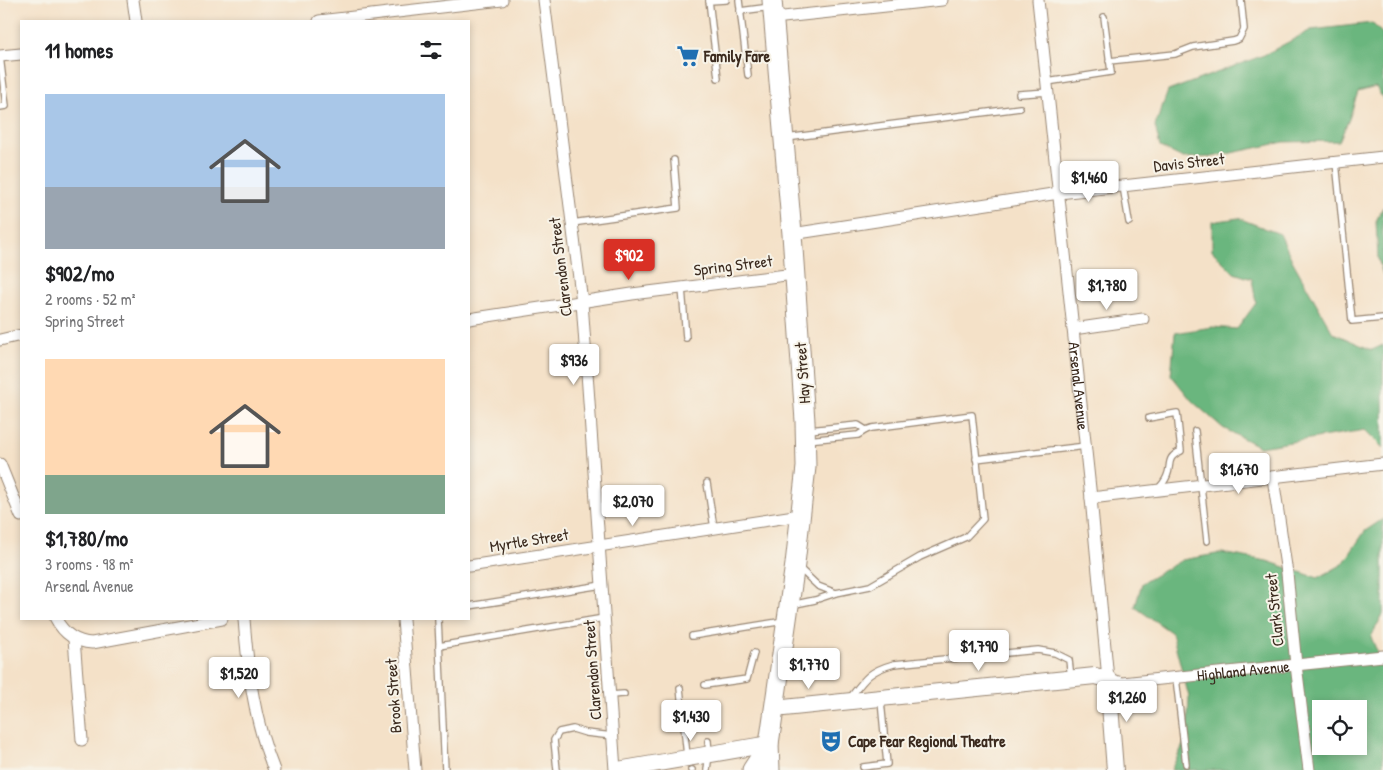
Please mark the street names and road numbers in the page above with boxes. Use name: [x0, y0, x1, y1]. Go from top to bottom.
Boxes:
street label: Davis Street: [1153, 147, 1226, 177]
street label: Clarendon Street: [543, 216, 577, 318]
street label: Spring Street: [692, 249, 774, 281]
street label: Hay Street: [789, 341, 815, 404]
street label: Arsenal Avenue: [1063, 341, 1095, 432]
street label: Myrtle Street: [488, 523, 570, 557]
street label: Clark Street: [1259, 572, 1289, 647]
street label: Clarendon Street: [578, 619, 606, 721]
street label: Highland Avenue: [1196, 655, 1291, 686]
street label: Brook Street: [379, 657, 407, 734]

